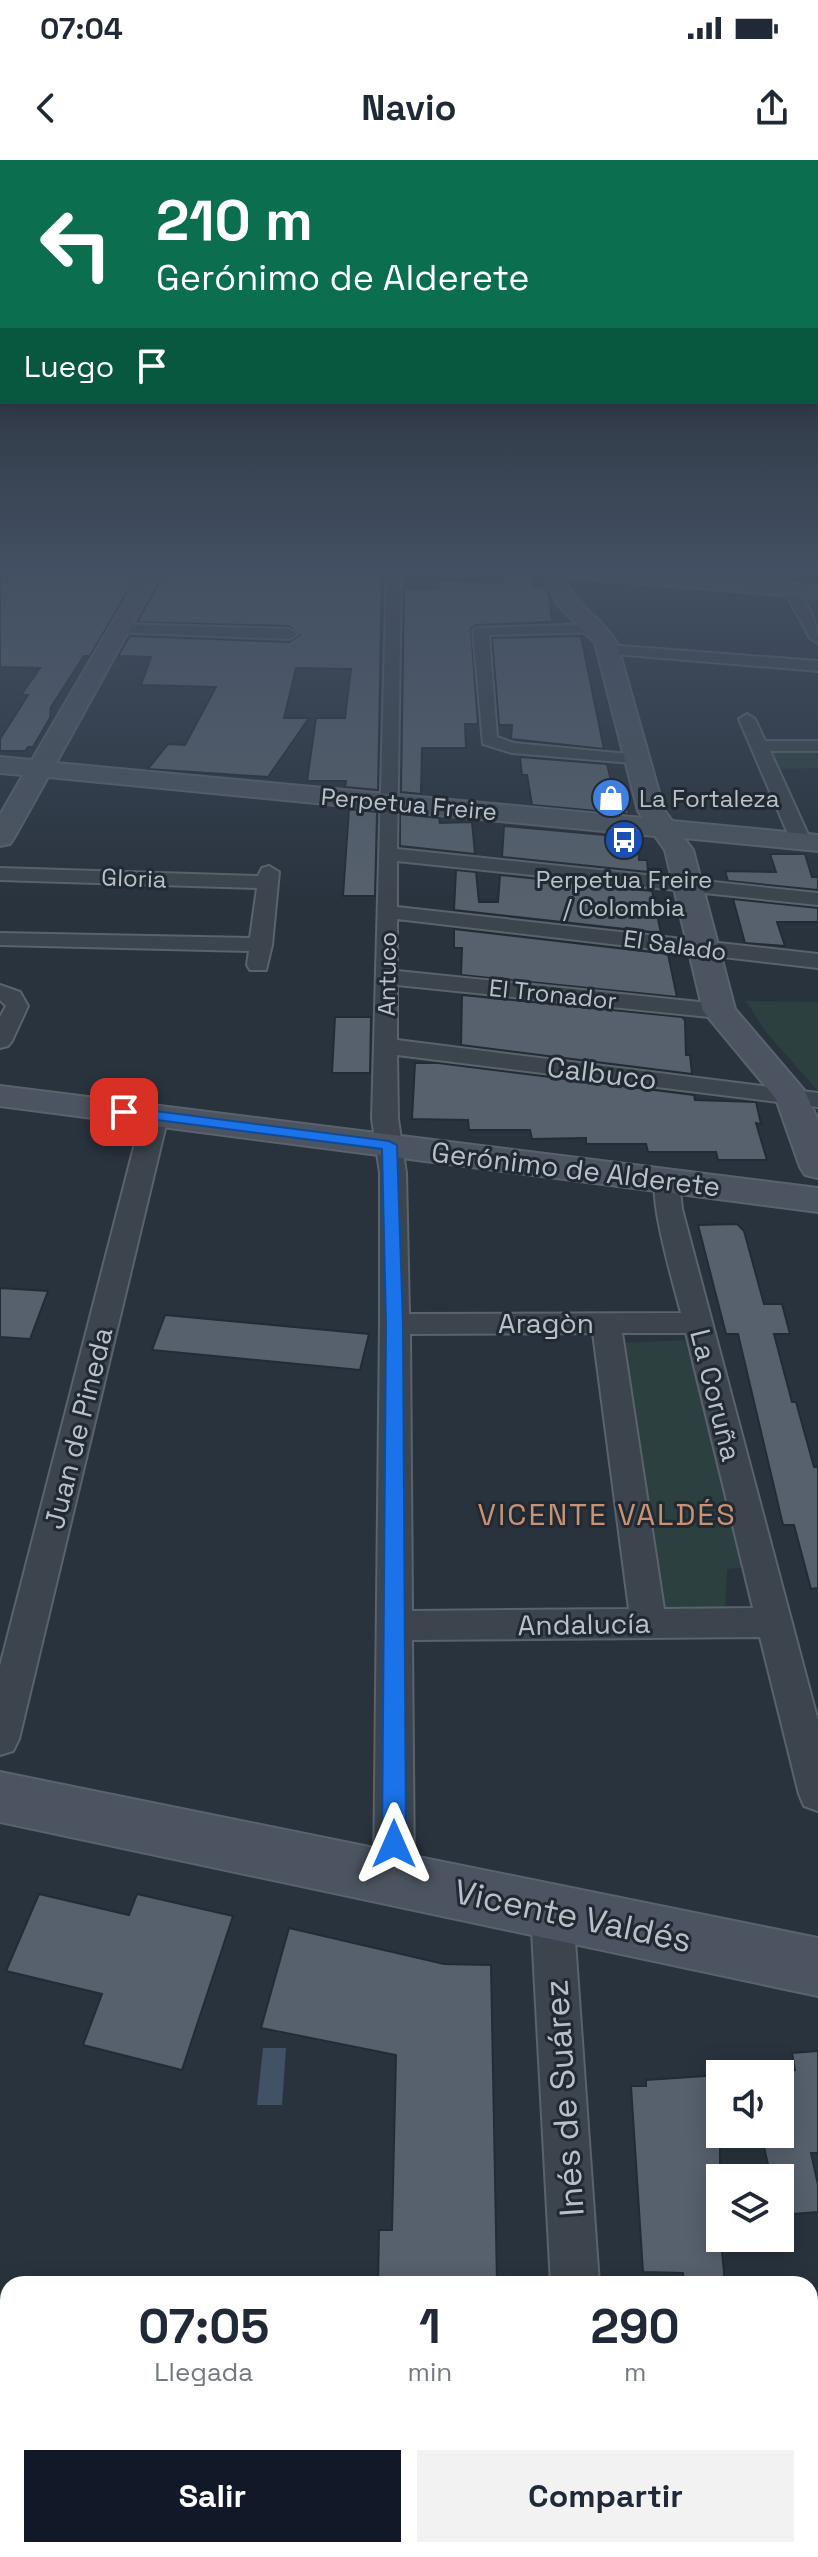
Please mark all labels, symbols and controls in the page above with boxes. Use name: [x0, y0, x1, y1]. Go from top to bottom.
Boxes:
text: 07:04: [40, 9, 123, 48]
text: Navio: [361, 85, 457, 131]
icon: back: [24, 86, 68, 130]
icon: share: [750, 86, 794, 130]
text: 210 m: [156, 185, 313, 256]
icon: left: [24, 192, 128, 296]
text: Gerónimo de Alderete: [156, 255, 530, 301]
icon: arrive: [130, 344, 174, 388]
text: Luego: [24, 347, 114, 386]
shop icon: La Fortaleza: [590, 777, 632, 819]
street label: Perpetua Freire: [320, 781, 498, 827]
place label: La Fortaleza: [639, 783, 780, 814]
bus stop icon: Perpetua Freire / Colombia: [603, 819, 645, 861]
street label: Gloria: [101, 861, 167, 895]
place label: Perpetua Freire / Colombia: [536, 864, 712, 923]
street label: El Salado: [621, 922, 729, 968]
street label: Antuco: [371, 932, 403, 1016]
street label: El Tronador: [488, 972, 618, 1016]
street label: Calbuco: [545, 1048, 659, 1098]
pin: [90, 1078, 158, 1146]
icon: arrive: [102, 1090, 146, 1134]
street label: Gerónimo de Alderete: [430, 1133, 722, 1205]
street label: Aragòn: [498, 1305, 594, 1341]
street label: Juan de Pineda: [36, 1323, 120, 1533]
street label: La Coruña: [682, 1325, 750, 1465]
district label: VICENTE VALDÉS: [477, 1495, 737, 1534]
street label: Andalucía: [517, 1605, 651, 1643]
position arrow: [352, 1802, 436, 1886]
street label: Vicente Valdés: [451, 1870, 695, 1962]
street label: Inés de Suárez: [534, 1978, 594, 2218]
map controls: [706, 2060, 794, 2252]
button: sound: [706, 2060, 794, 2148]
button: layers: [706, 2164, 794, 2252]
text: 07:05: [138, 2296, 269, 2357]
text: 1: [419, 2296, 441, 2357]
text: 290: [591, 2296, 680, 2357]
text: Llegada: [154, 2355, 253, 2389]
text: min: [408, 2355, 452, 2389]
text: m: [624, 2355, 646, 2389]
button: Salir: [24, 2450, 401, 2542]
button: Compartir: [417, 2450, 794, 2542]

